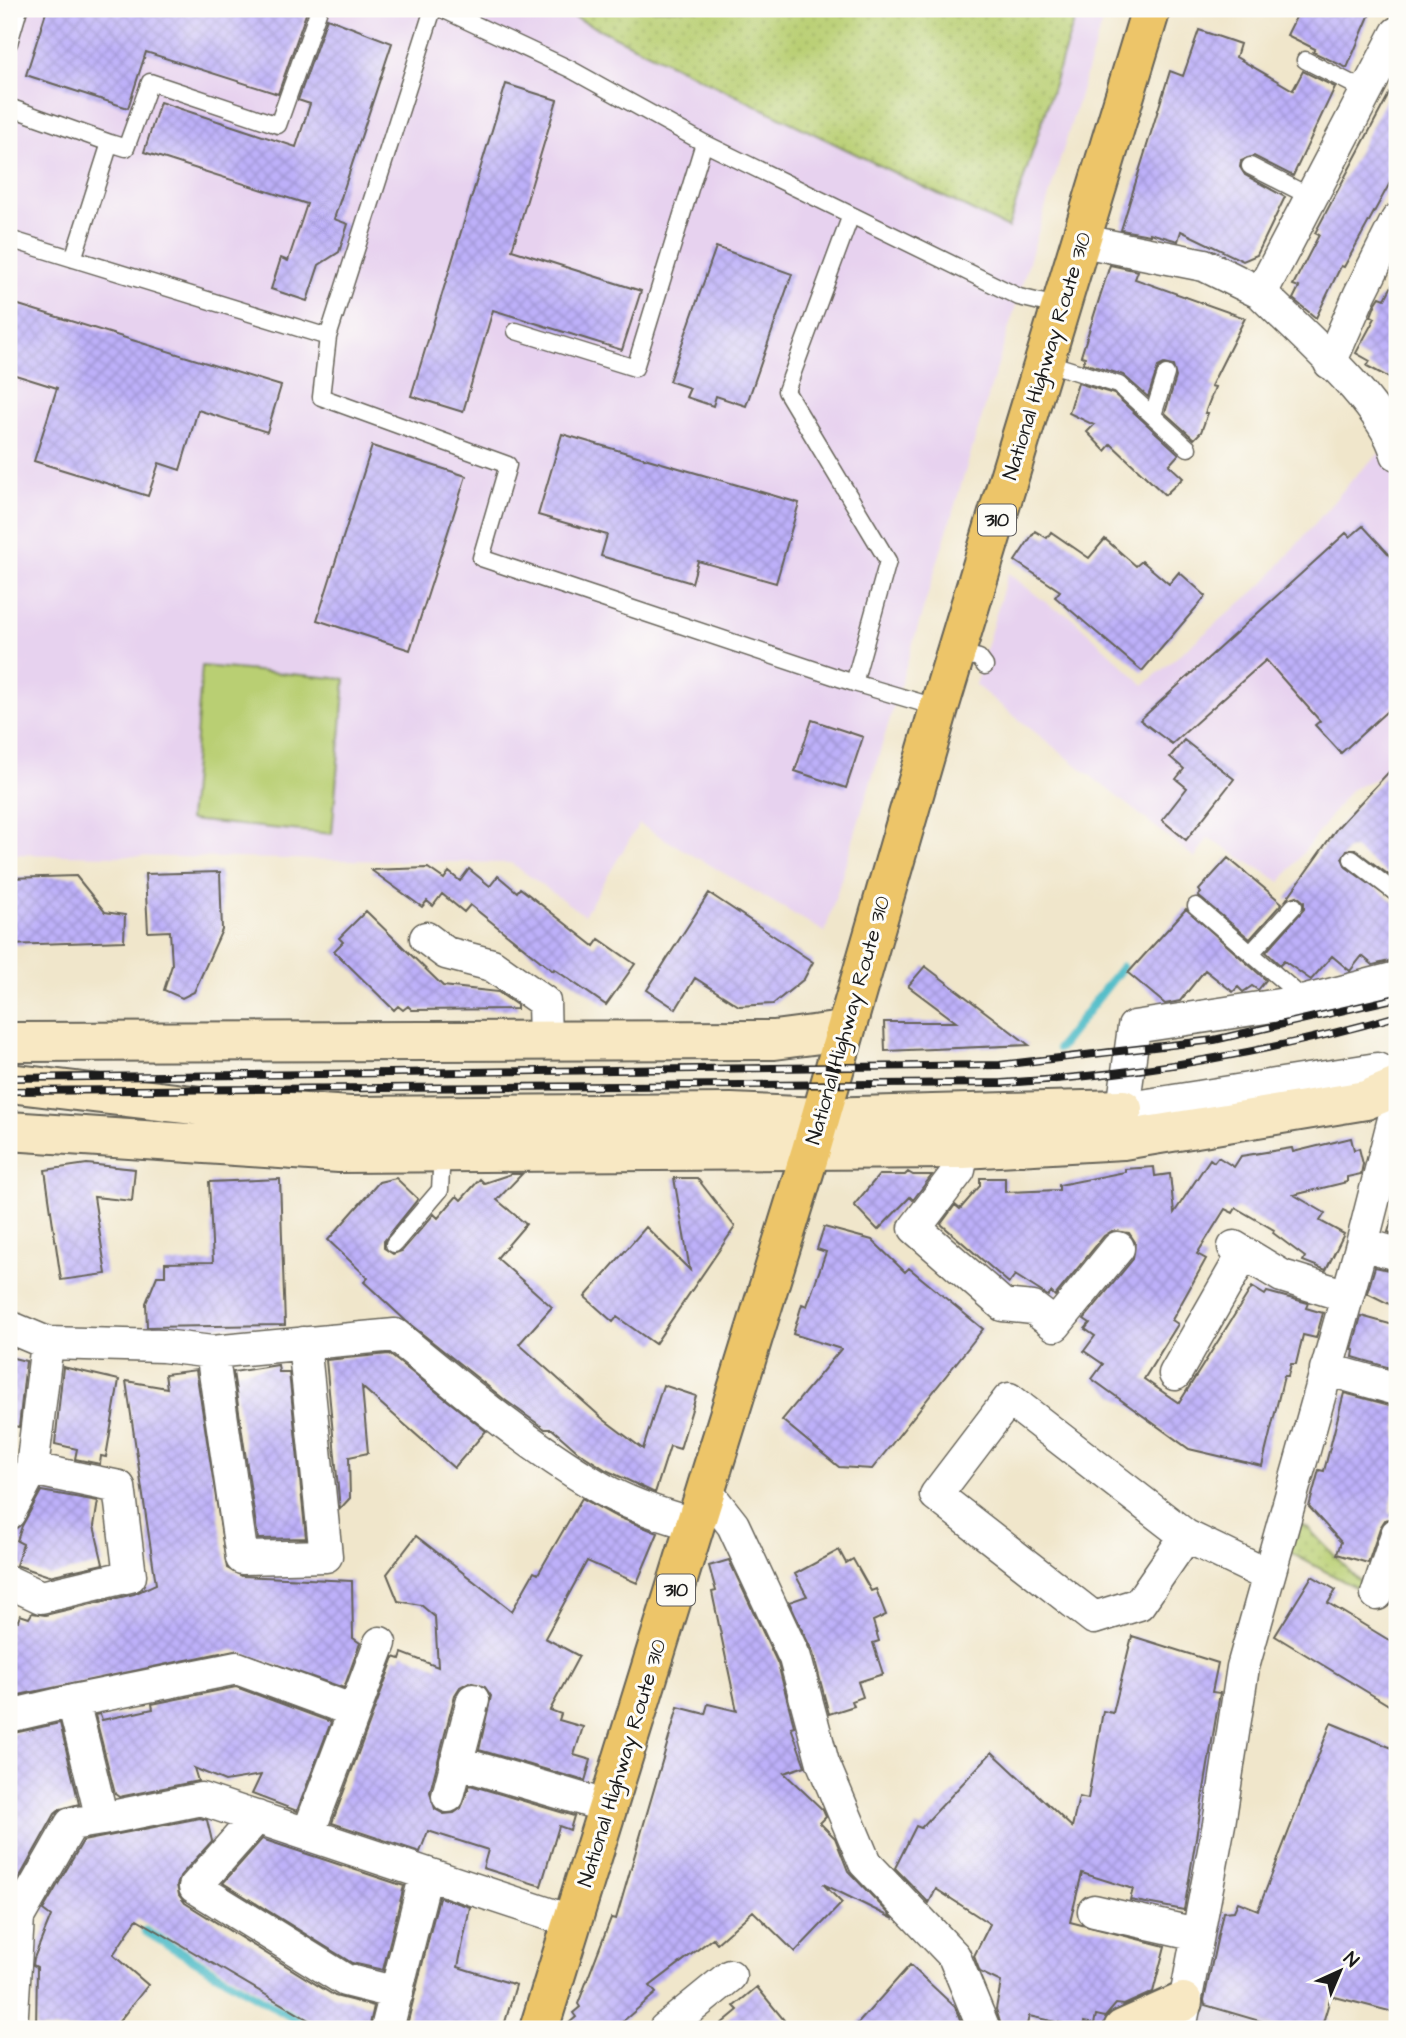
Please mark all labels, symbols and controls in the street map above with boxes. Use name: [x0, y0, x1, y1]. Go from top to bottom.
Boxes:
street label: National Highway Route 310: [996, 229, 1100, 484]
road number: 310: [978, 505, 1016, 536]
street label: National Highway Route 310: [799, 892, 899, 1148]
road number: 310: [657, 1574, 695, 1606]
street label: National Highway Route 310: [571, 1636, 675, 1891]
north arrow: [1304, 1937, 1374, 2007]
text: N: [1337, 1946, 1364, 1974]

